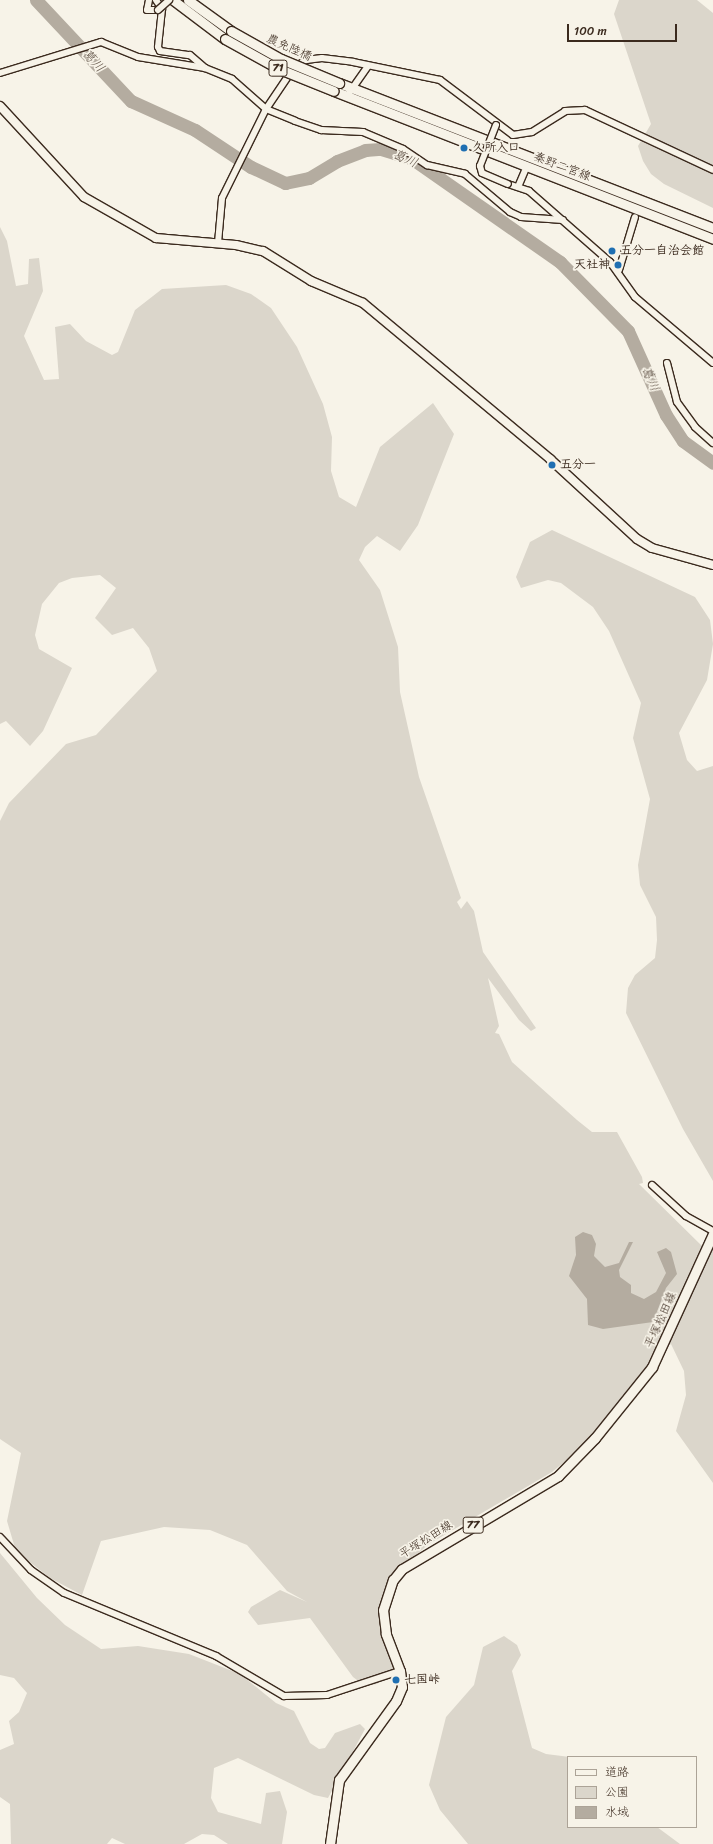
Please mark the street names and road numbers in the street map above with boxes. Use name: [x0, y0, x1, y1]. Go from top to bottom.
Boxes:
street label: 農免陸橋: [264, 32, 314, 64]
road number: 71: [268, 59, 288, 77]
street label: 秦野二宮線: [531, 150, 593, 184]
street label: 平塚松田線: [642, 1290, 680, 1350]
road number: 77: [462, 1516, 484, 1534]
street label: 平塚松田線: [397, 1518, 455, 1562]

